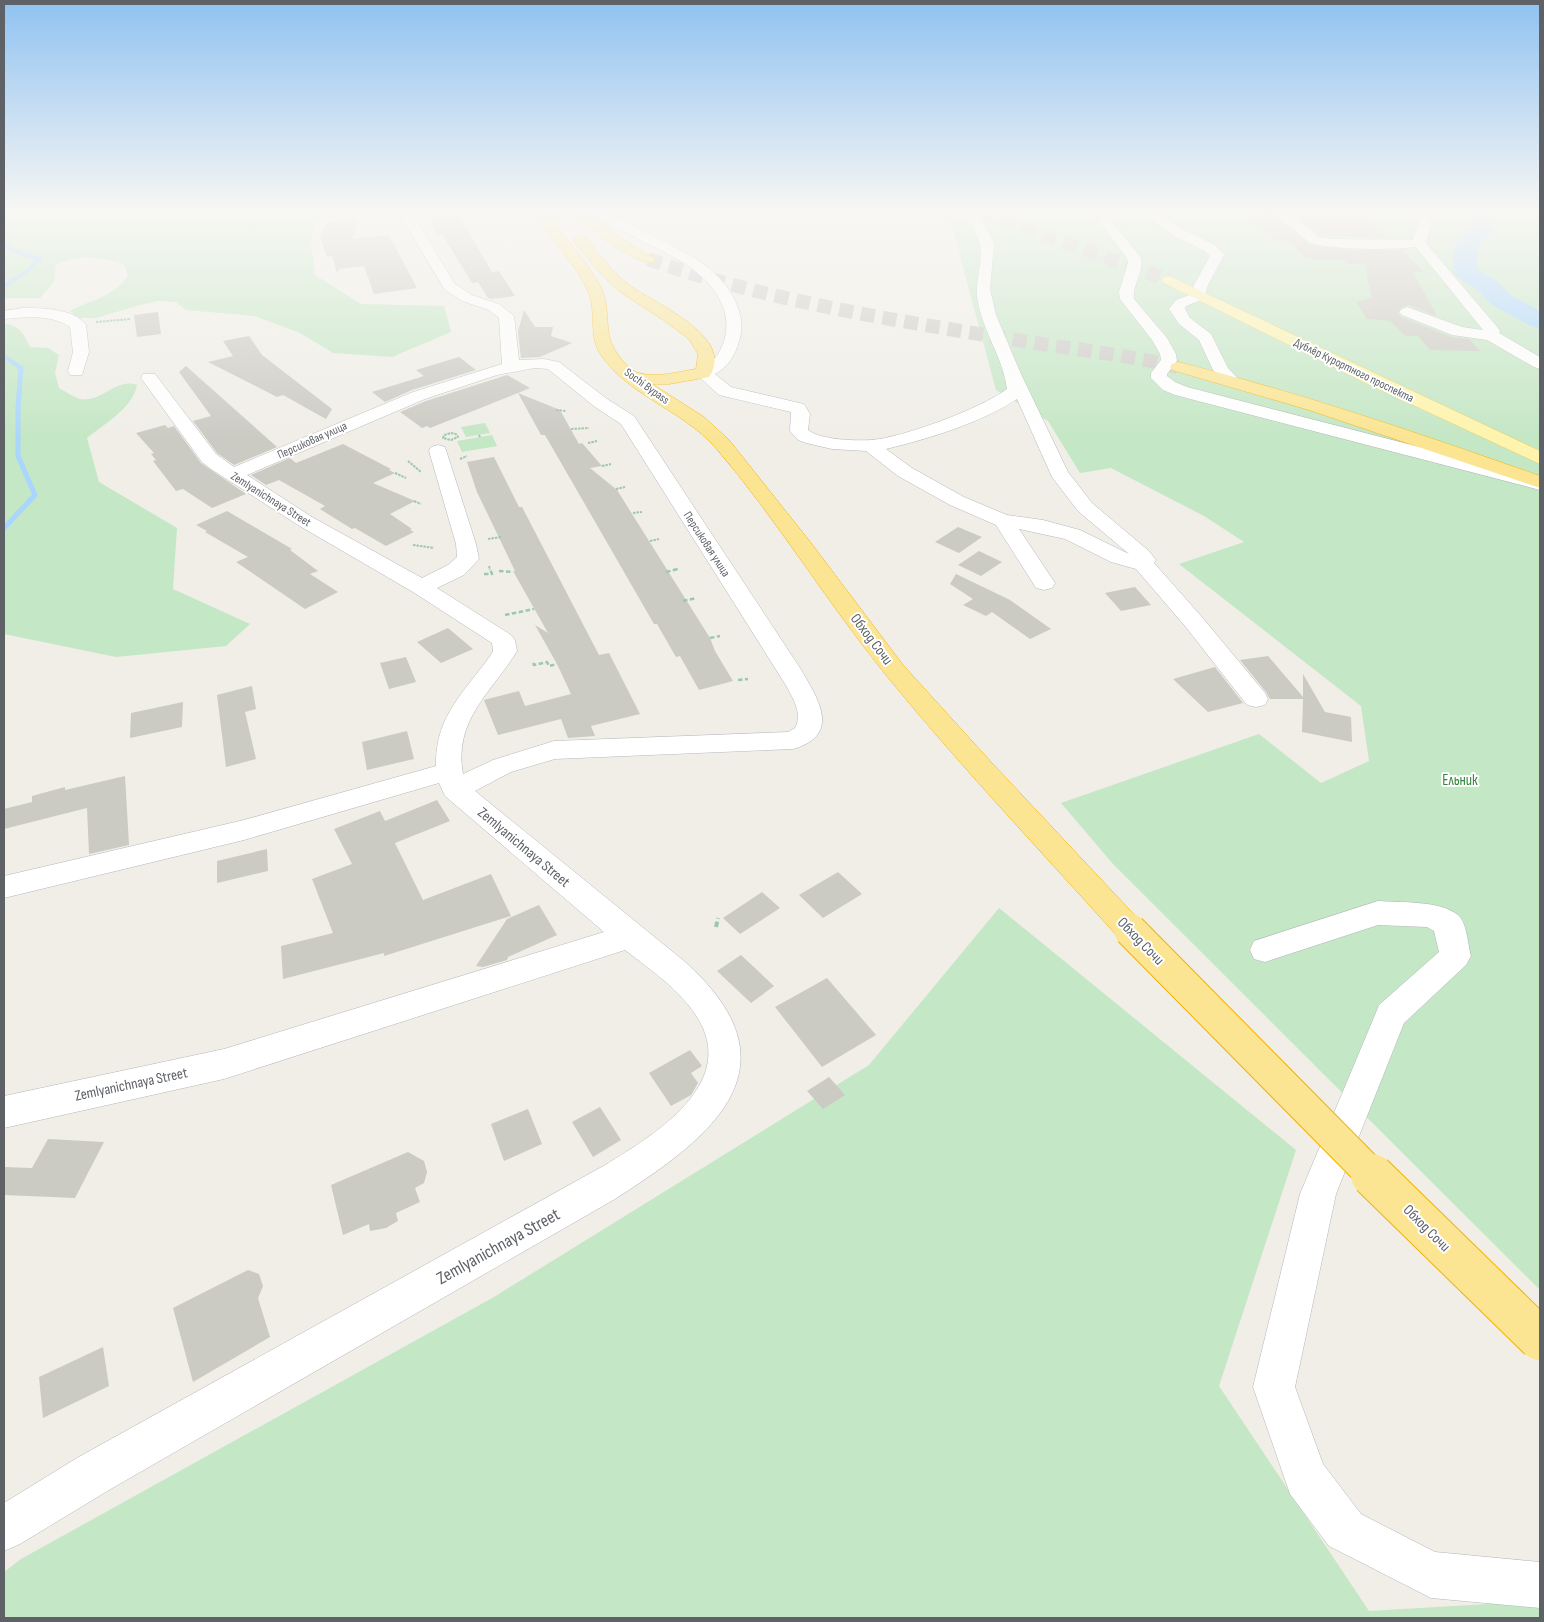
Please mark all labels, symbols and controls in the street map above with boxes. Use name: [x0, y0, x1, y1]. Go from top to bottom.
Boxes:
street label: Дублёр Курортного проспекта: [1291, 335, 1416, 406]
street label: Sochi Bypass: [621, 365, 672, 408]
street label: Персиковая улица: [275, 418, 350, 463]
street label: Zemlyanichnaya Street: [228, 469, 314, 530]
street label: Персиковая улица: [680, 509, 733, 580]
street label: Обход Сочи: [846, 610, 897, 669]
park label: Ельник: [1442, 771, 1478, 790]
street label: Zemlyanichnaya Street: [474, 803, 574, 892]
street label: Обход Сочи: [1113, 913, 1168, 969]
street label: Zemlyanichnaya Street: [73, 1063, 190, 1106]
street label: Обход Сочи: [1399, 1201, 1454, 1256]
street label: Zemlyanichnaya Street: [433, 1204, 564, 1289]

